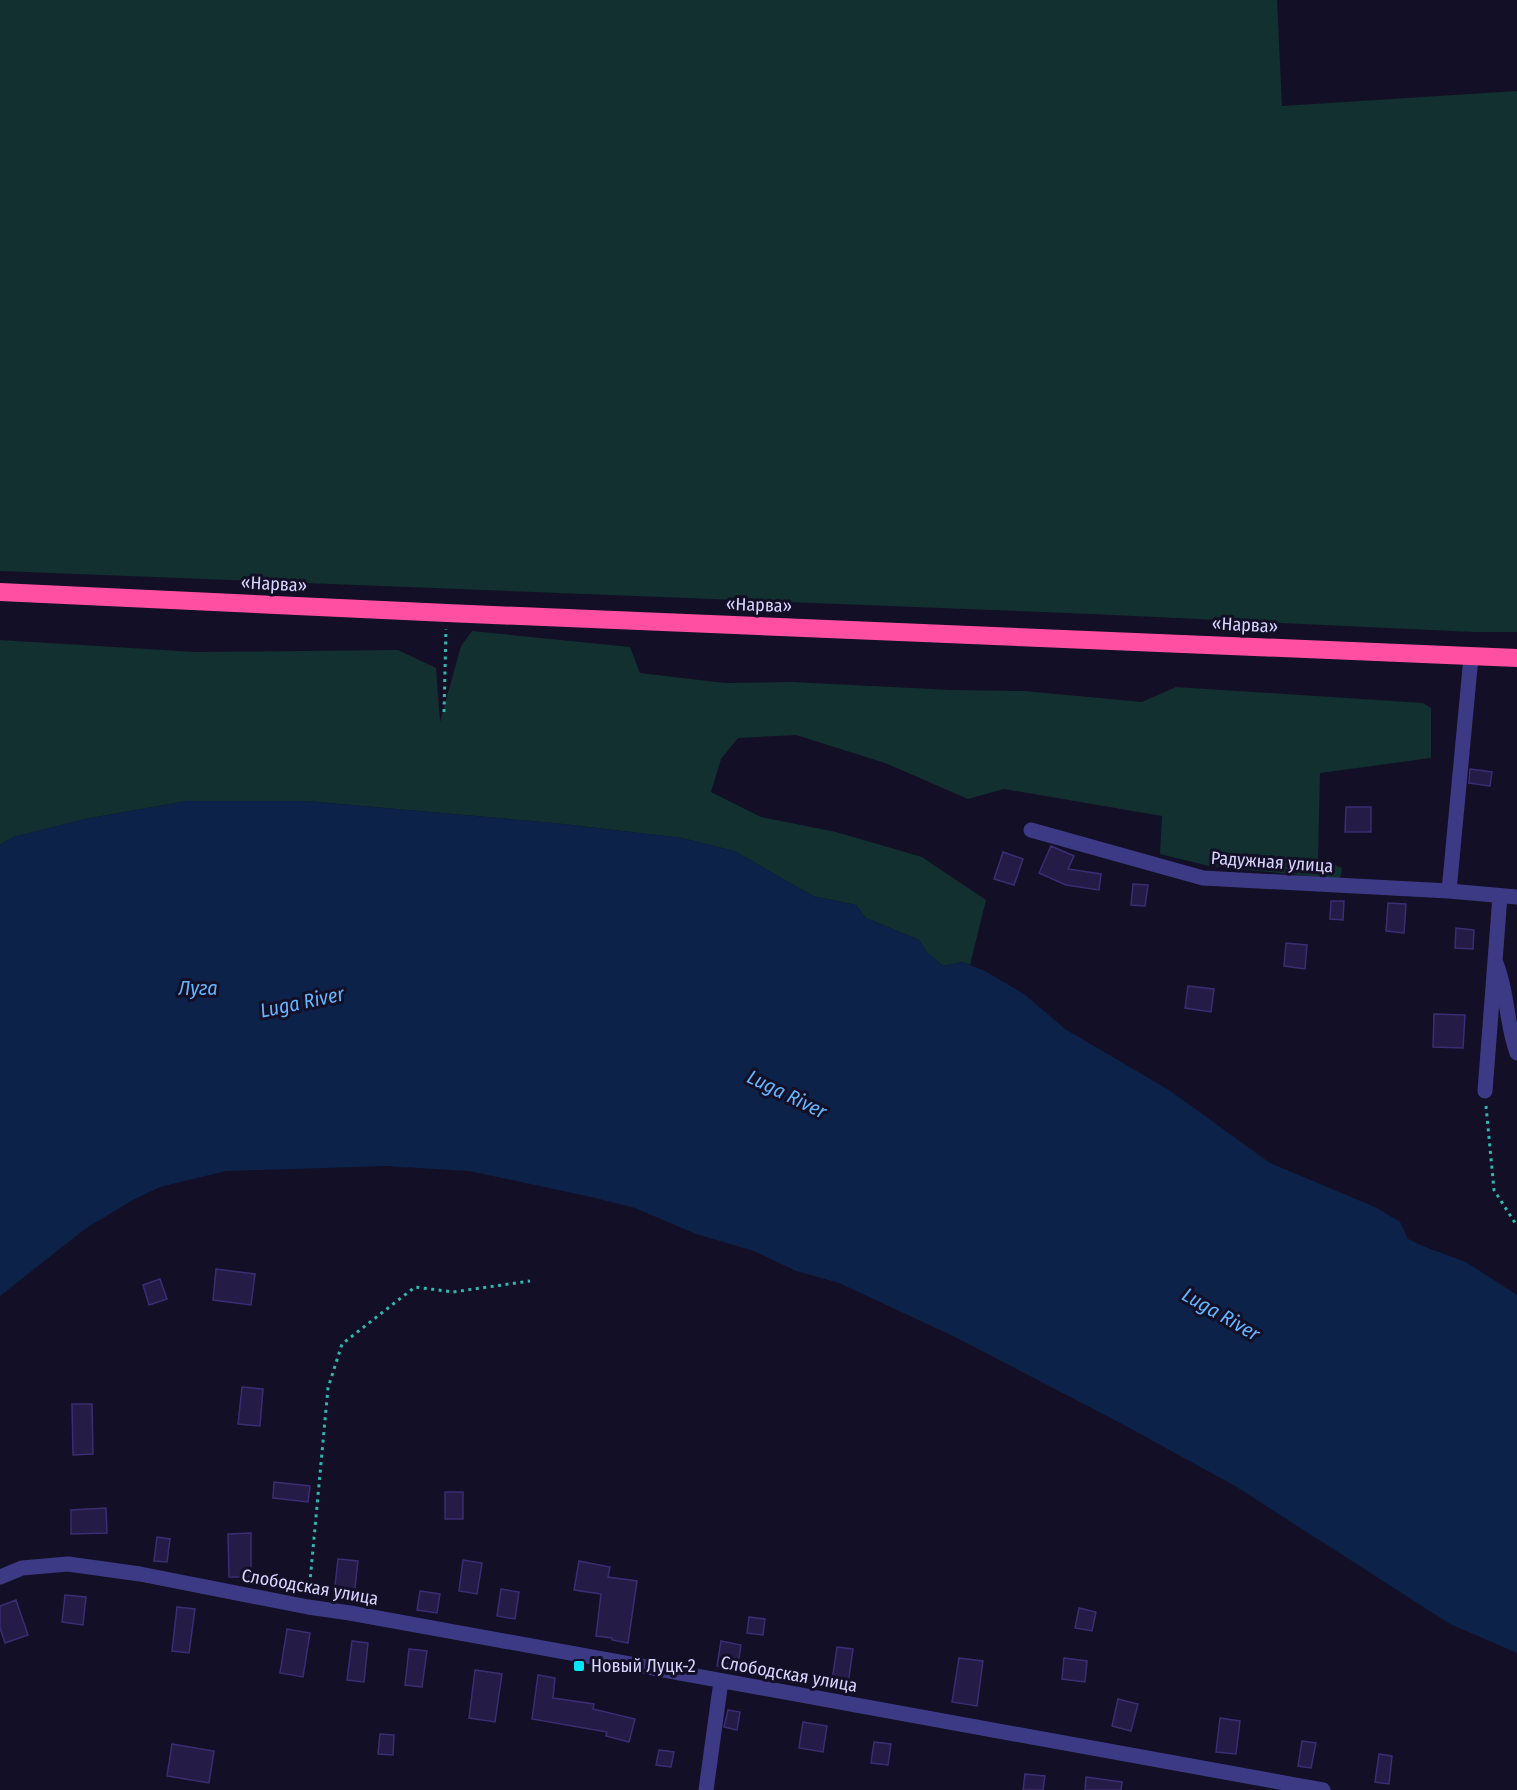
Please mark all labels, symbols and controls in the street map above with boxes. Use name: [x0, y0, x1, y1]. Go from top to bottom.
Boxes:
street label: «Нарва»: [240, 571, 308, 597]
street label: «Нарва»: [725, 593, 793, 617]
street label: «Нарва»: [1211, 612, 1279, 638]
street label: Радужная улица: [1210, 847, 1334, 877]
water label: Луга: [177, 976, 218, 1000]
water label: Luga River: [258, 981, 347, 1023]
water label: Luga River: [743, 1064, 832, 1124]
water label: Luga River: [1178, 1282, 1265, 1346]
street label: Слободская улица: [240, 1564, 380, 1610]
street label: Слободская улица: [719, 1651, 859, 1697]
place label: Новый Луцк-2: [591, 1655, 696, 1677]
marker: Новый Луцк-2: [572, 1659, 586, 1673]

